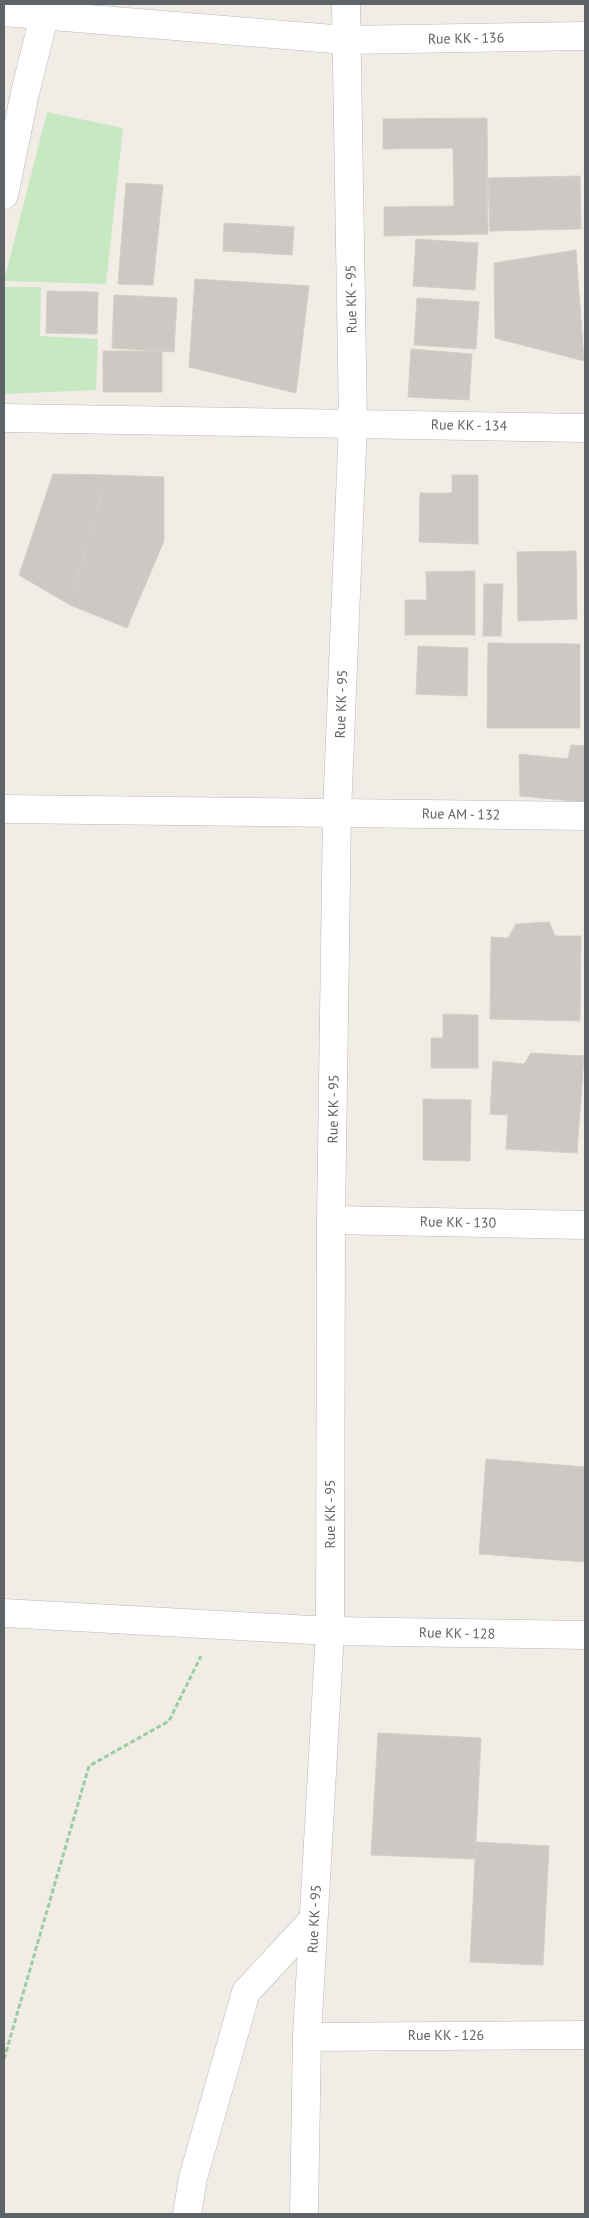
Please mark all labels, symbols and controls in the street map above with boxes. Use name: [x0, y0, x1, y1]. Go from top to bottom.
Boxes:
street label: Rue KK - 136: [428, 28, 504, 48]
street label: Rue KK - 95: [341, 264, 361, 334]
street label: Rue KK - 134: [431, 415, 508, 435]
street label: Rue KK - 95: [331, 669, 351, 739]
street label: Rue AM - 132: [422, 804, 500, 824]
street label: Rue KK - 95: [323, 1074, 343, 1144]
street label: Rue KK - 130: [420, 1212, 497, 1232]
street label: Rue KK - 95: [321, 1480, 339, 1548]
street label: Rue KK - 128: [419, 1623, 495, 1643]
street label: Rue KK - 95: [303, 1884, 325, 1954]
street label: Rue KK - 126: [408, 2026, 484, 2044]

